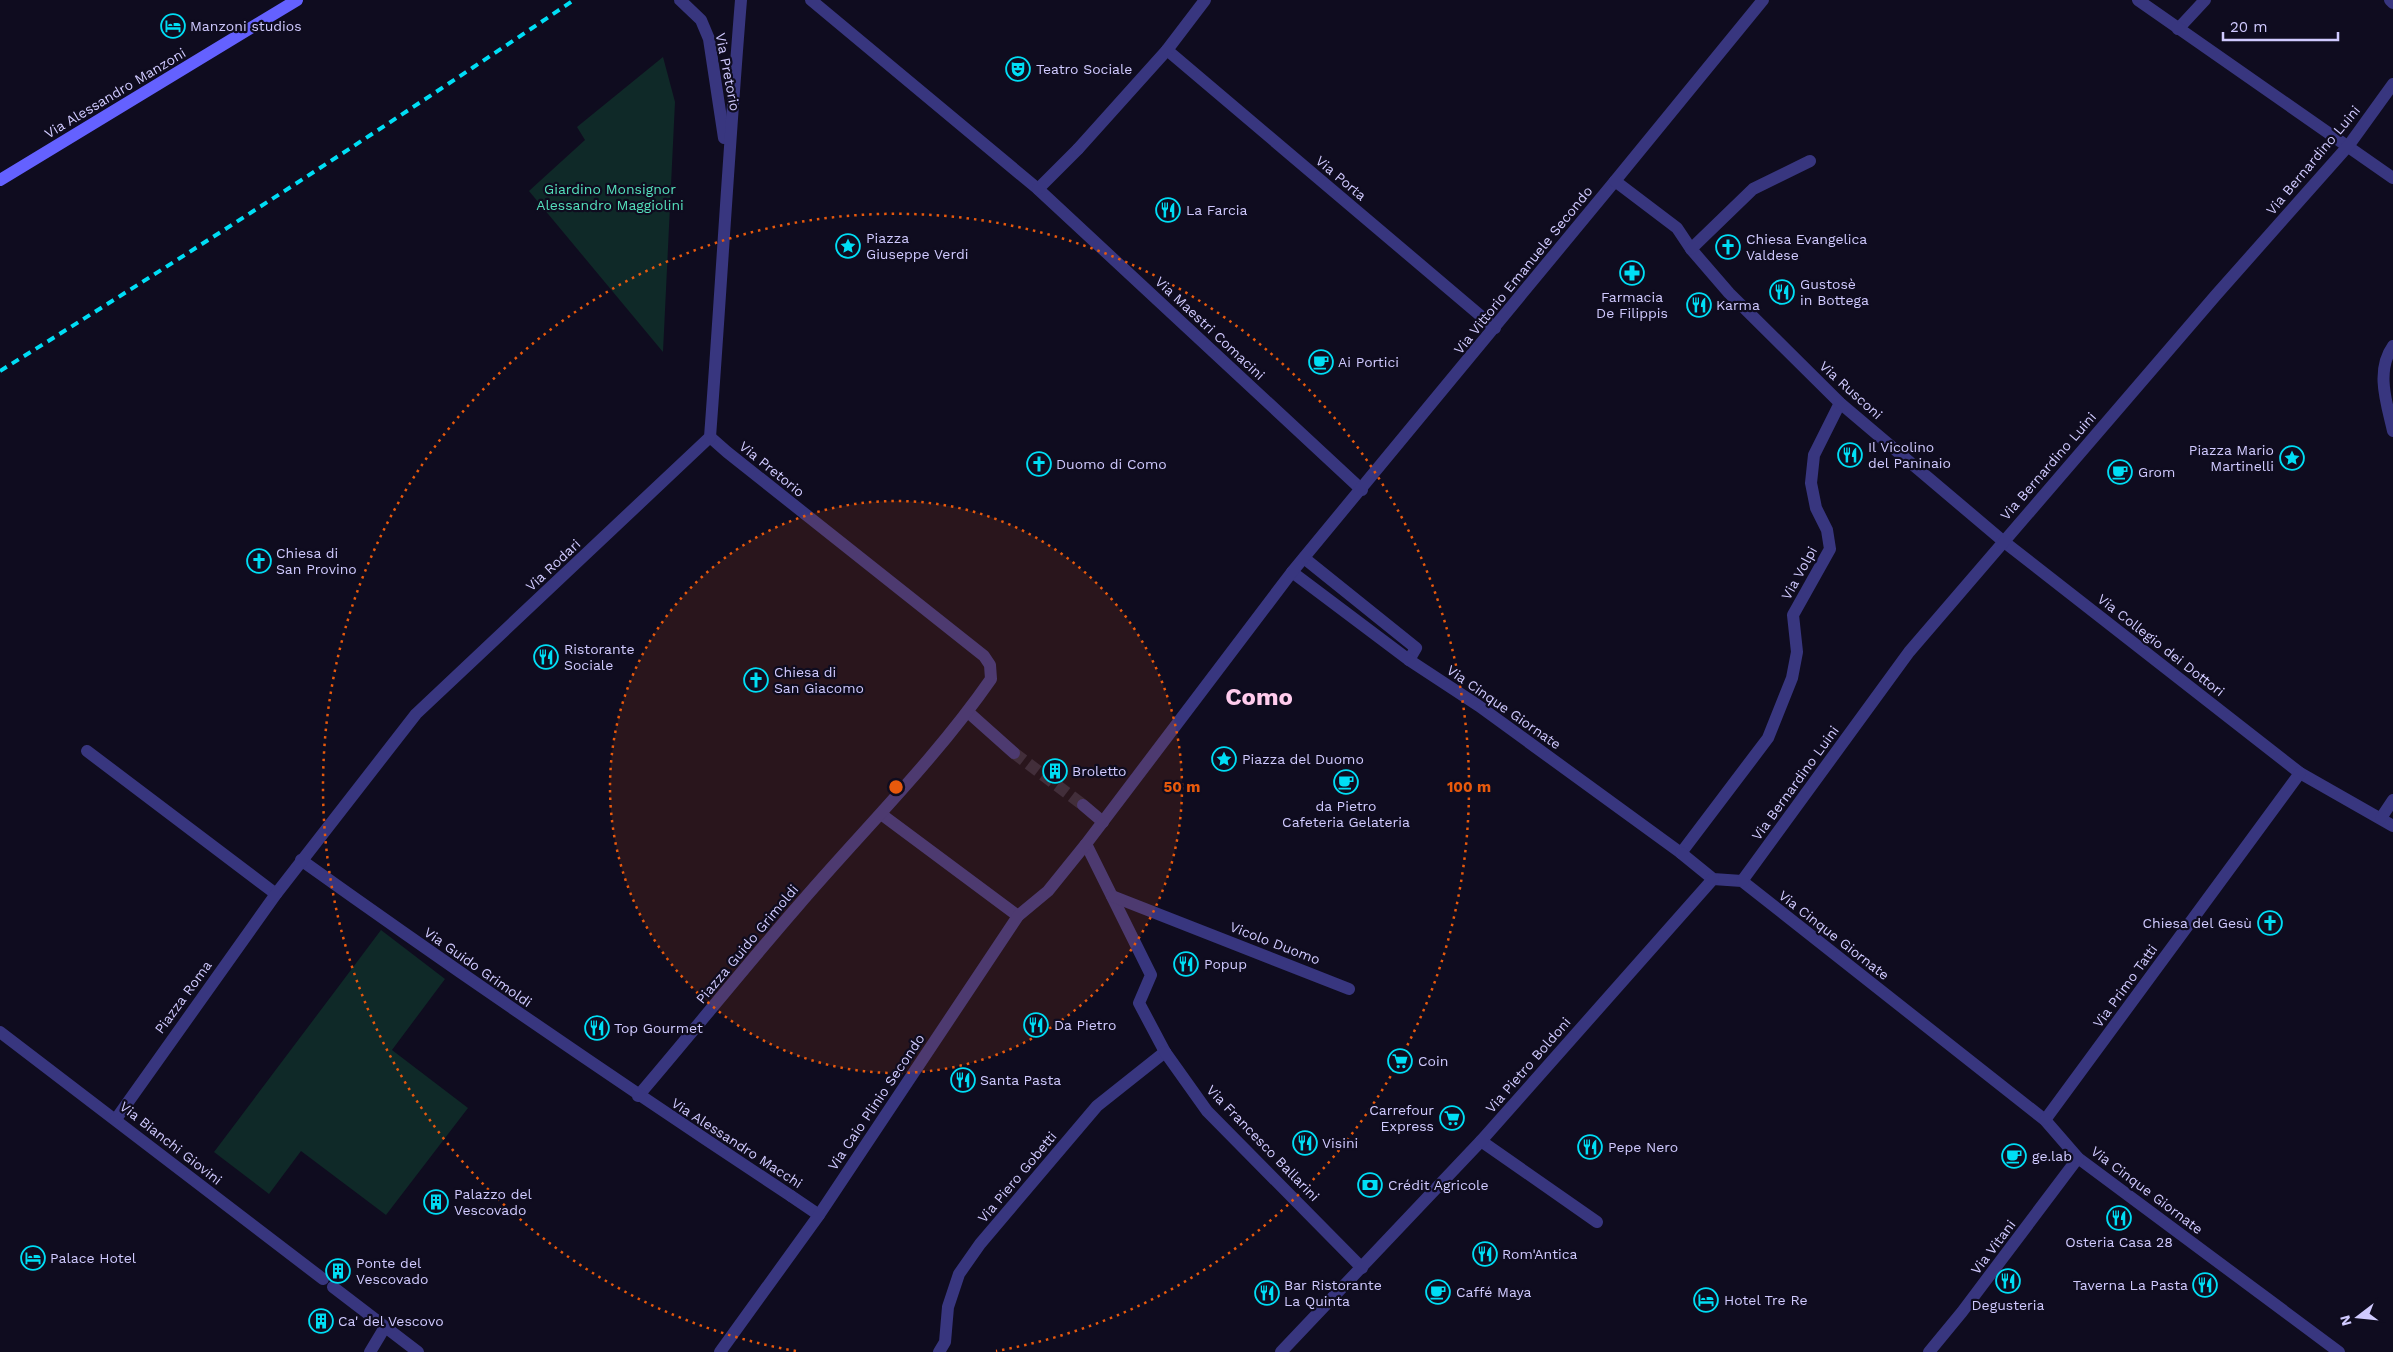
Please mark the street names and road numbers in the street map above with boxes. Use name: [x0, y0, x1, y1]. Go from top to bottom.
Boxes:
street label: Via Pretorio: [713, 32, 743, 112]
street label: Via Alessandro Manzoni: [42, 45, 188, 141]
street label: Via Bernardino Luini: [2263, 102, 2363, 218]
street label: Via Porta: [1312, 152, 1370, 204]
street label: Via Vittorio Emanuele Secondo: [1450, 183, 1596, 357]
street label: Via Maestri Comacini: [1152, 273, 1268, 383]
street label: Via Rusconi: [1816, 358, 1886, 422]
street label: Via Bernardino Luini: [1997, 409, 2099, 523]
street label: Via Pretorio: [736, 438, 808, 500]
street label: Via Rodari: [522, 536, 584, 594]
street label: Via Volpi: [1778, 544, 1820, 602]
street label: Via Collegio dei Dottori: [2094, 591, 2228, 699]
street label: Via Cinque Giornate: [1444, 662, 1564, 752]
street label: Via Bernardino Luini: [1748, 723, 1842, 843]
street label: Piazza Guido Grimoldi: [693, 881, 801, 1007]
street label: Via Cinque Giornate: [1776, 887, 1892, 983]
street label: Vicolo Duomo: [1228, 918, 1322, 968]
street label: Via Guido Grimoldi: [421, 924, 535, 1010]
street label: Via Primo Tatti: [2090, 941, 2160, 1031]
street label: Piazza Roma: [151, 957, 215, 1037]
street label: Via Pietro Boldoni: [1482, 1014, 1574, 1116]
street label: Via Caio Plinio Secondo: [824, 1031, 928, 1173]
street label: Via Francesco Ballarini: [1203, 1082, 1323, 1204]
street label: Via Alessandro Macchi: [669, 1095, 805, 1191]
street label: Via Bianchi Giovini: [117, 1098, 225, 1188]
street label: Via Piero Gobetti: [974, 1128, 1060, 1226]
street label: Via Cinque Giornate: [2088, 1143, 2206, 1237]
street label: Via Vitani: [1967, 1217, 2019, 1277]

